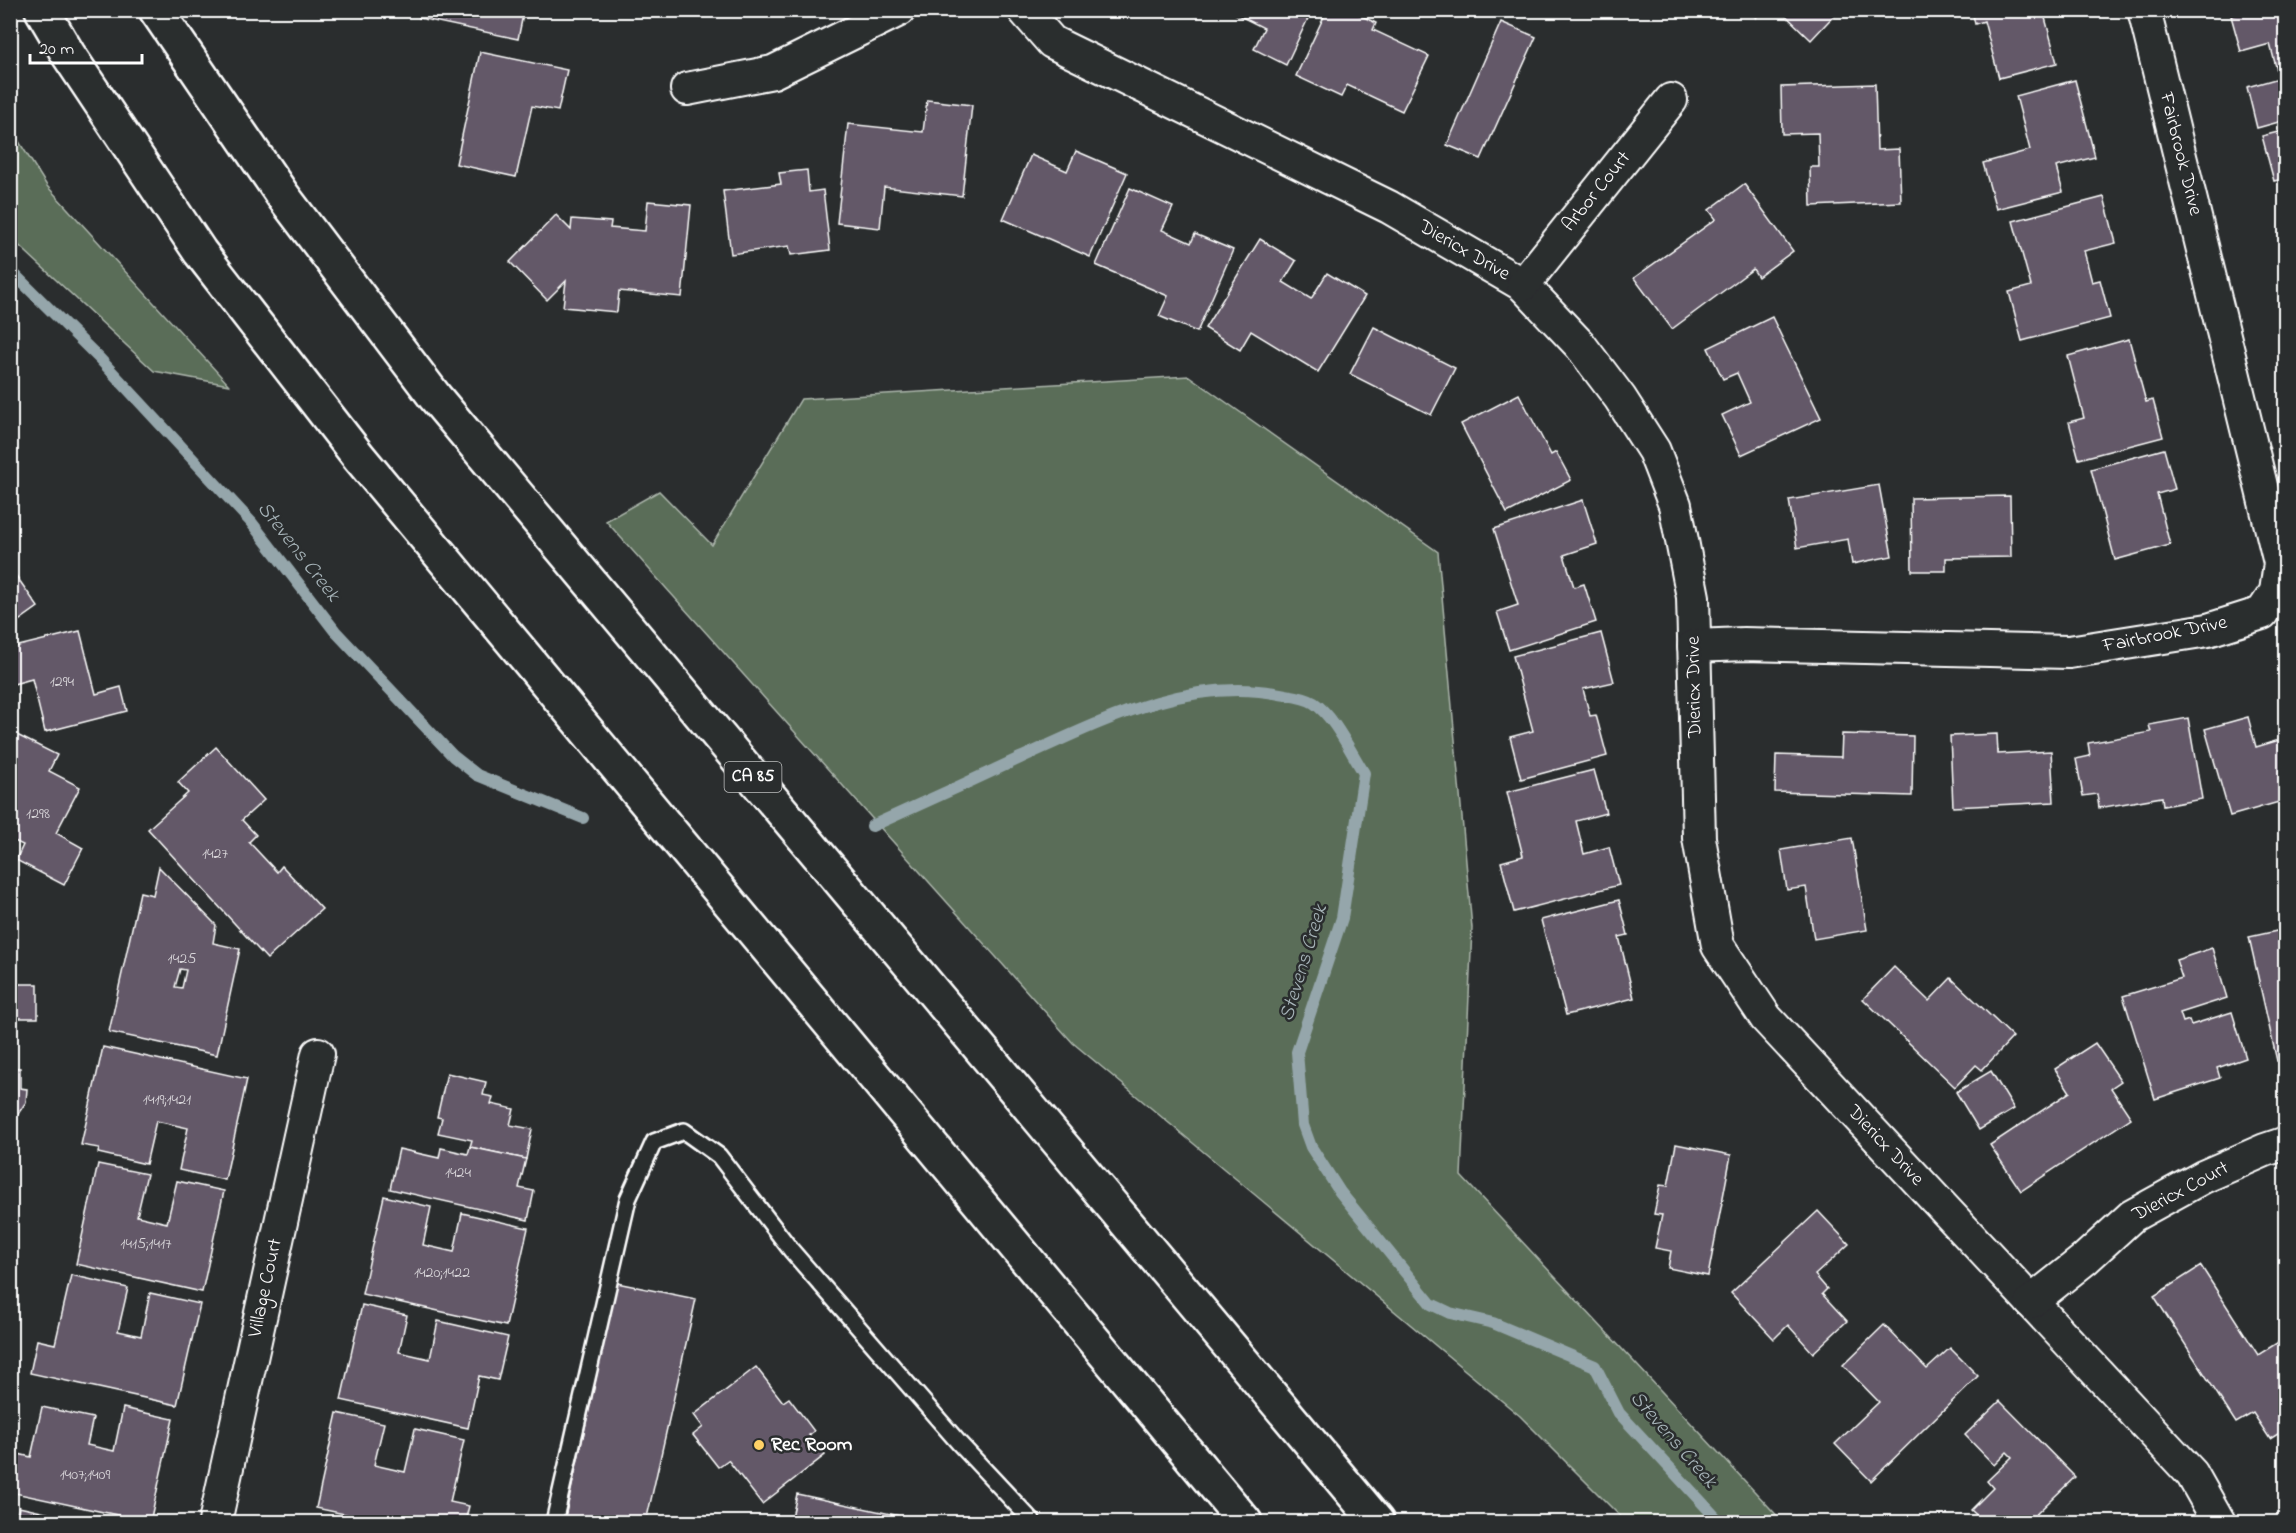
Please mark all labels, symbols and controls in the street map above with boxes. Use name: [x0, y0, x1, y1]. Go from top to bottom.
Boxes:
scale bar: [30, 27, 142, 65]
text: 20 m: [39, 37, 74, 63]
street label: Fairbrook Drive: [2150, 88, 2209, 219]
street label: Arbor Court: [1555, 145, 1639, 239]
street label: Diericx Drive: [1412, 213, 1515, 289]
water label: Stevens Creek: [249, 495, 347, 609]
street label: Fairbrook Drive: [2099, 609, 2230, 661]
street label: Diericx Drive: [1680, 636, 1710, 739]
house number: 1294: [50, 670, 75, 694]
road number: CA 85: [724, 762, 782, 792]
house number: 1298: [26, 802, 50, 826]
house number: 1427: [202, 842, 229, 866]
water label: Stevens Creek: [1272, 900, 1336, 1025]
house number: 1425: [168, 947, 196, 971]
house number: 1419;1421: [143, 1088, 191, 1112]
street label: Diericx Drive: [1839, 1098, 1930, 1193]
street label: Diericx Court: [2127, 1154, 2235, 1230]
house number: 1424: [445, 1161, 472, 1185]
house number: 1415;1417: [120, 1232, 172, 1256]
street label: Village Court: [241, 1236, 292, 1341]
house number: 1420;1422: [414, 1261, 470, 1285]
water label: Stevens Creek: [1622, 1385, 1724, 1496]
place label: Rec Room: [771, 1431, 853, 1460]
marker: Rec Room: [752, 1438, 766, 1452]
house number: 1407;1409: [60, 1463, 111, 1487]

